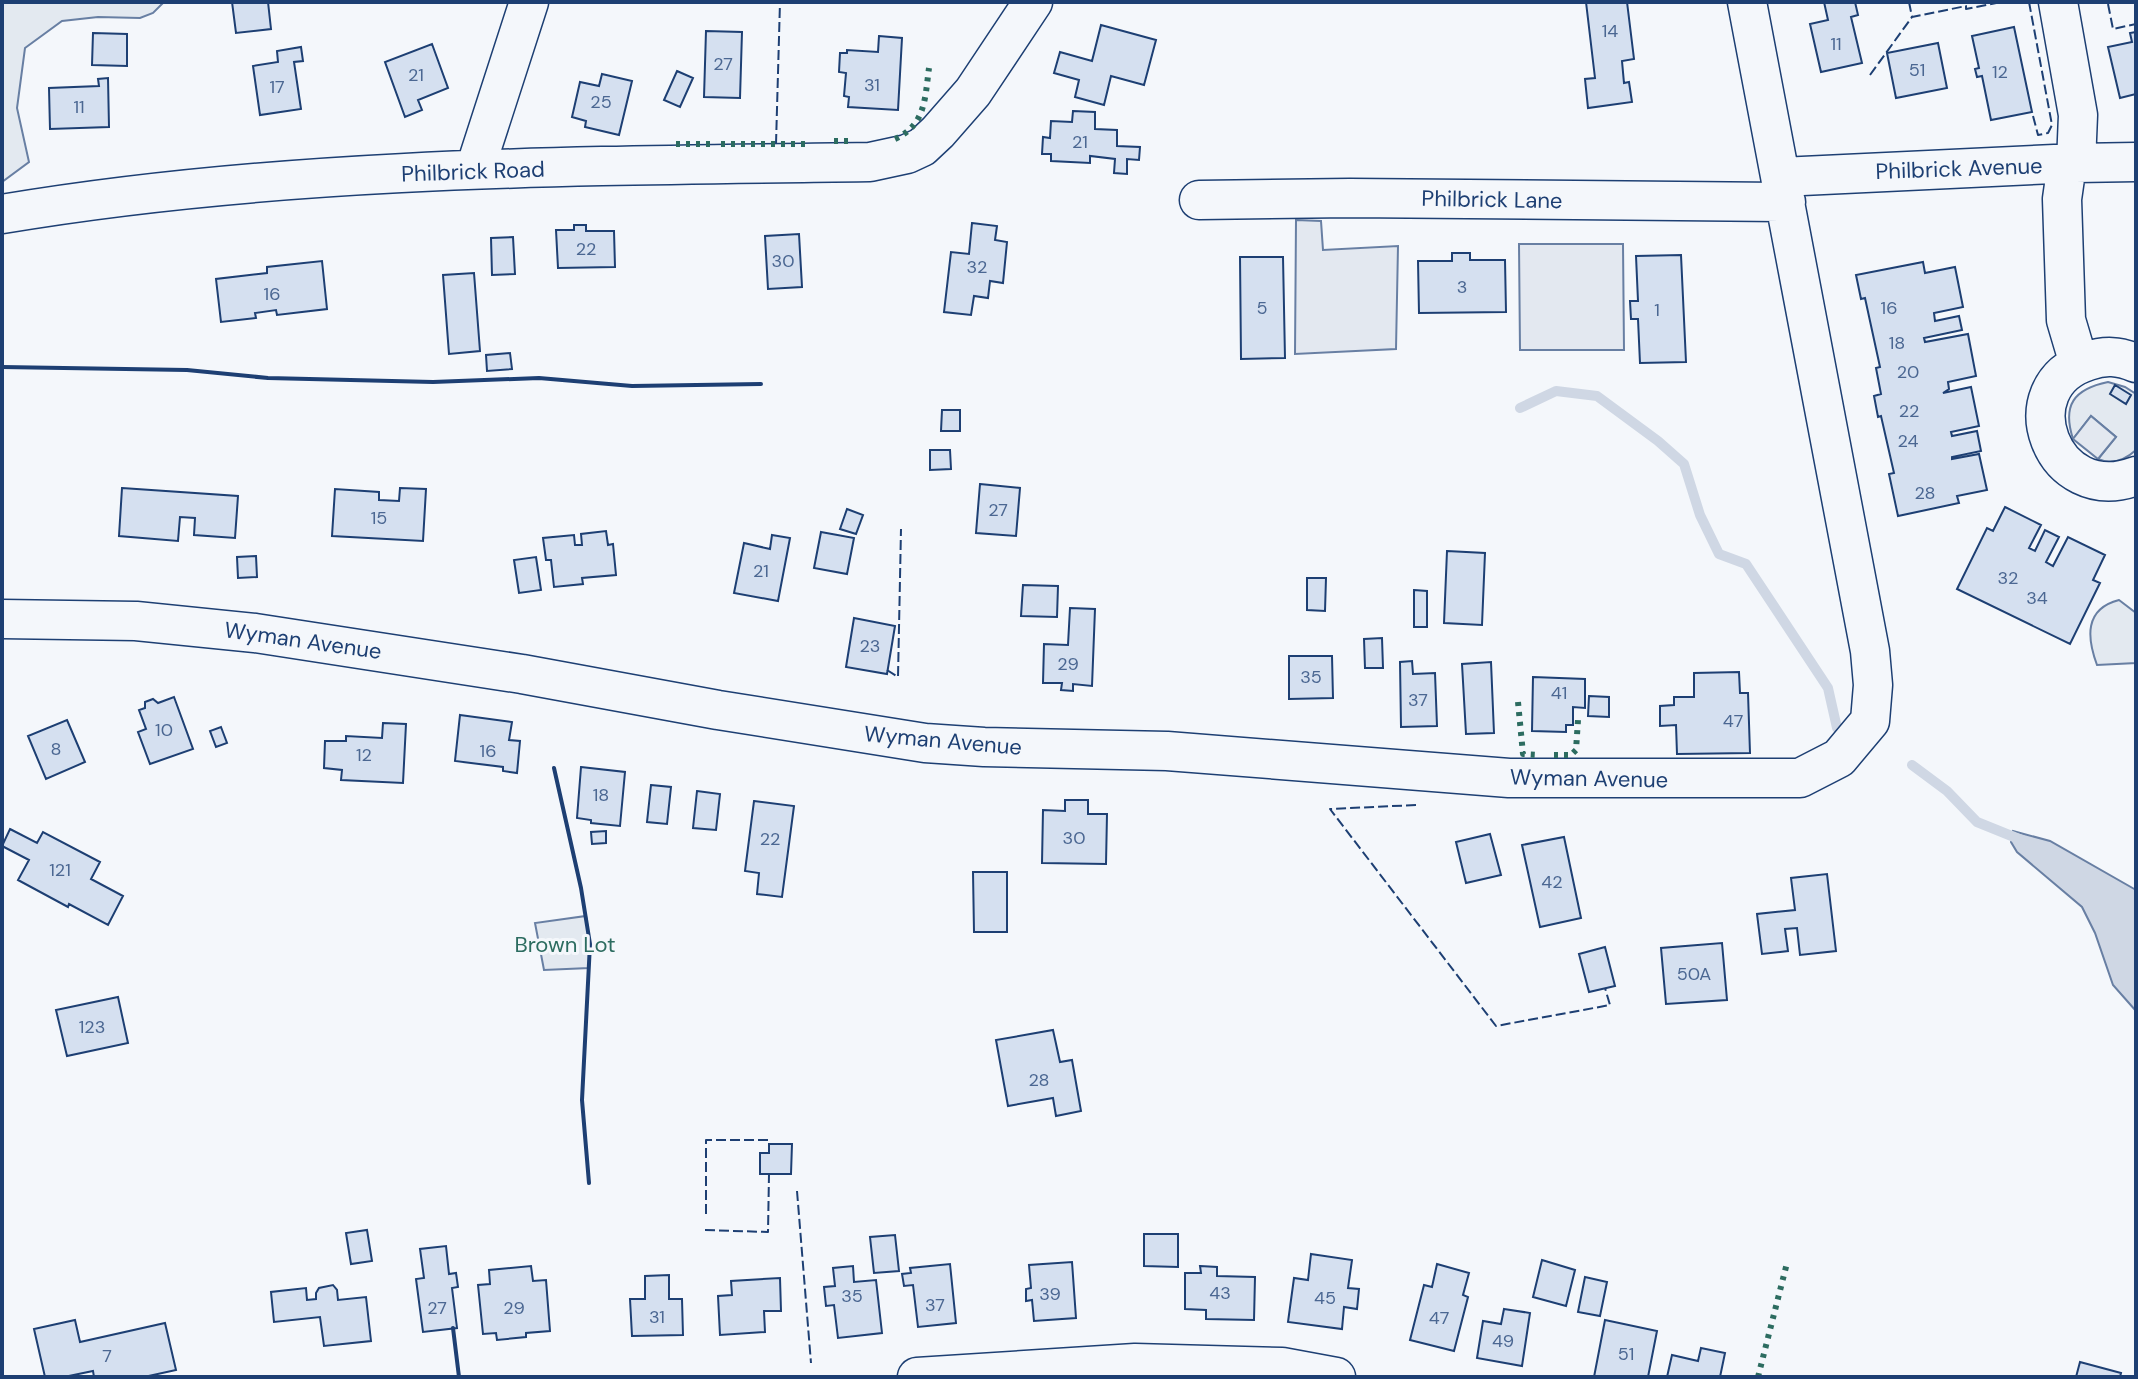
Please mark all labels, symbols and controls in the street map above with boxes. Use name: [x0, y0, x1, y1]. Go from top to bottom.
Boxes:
house number: 14: [1602, 19, 1618, 43]
house number: 11: [1830, 32, 1842, 56]
house number: 27: [713, 52, 733, 76]
house number: 51: [1909, 58, 1925, 82]
house number: 12: [1992, 60, 2008, 84]
house number: 21: [408, 63, 424, 87]
house number: 31: [864, 73, 880, 97]
house number: 17: [269, 75, 285, 99]
house number: 25: [590, 90, 612, 114]
house number: 11: [73, 95, 85, 119]
house number: 21: [1072, 130, 1088, 154]
street label: Philbrick Avenue: [1875, 151, 2043, 186]
street label: Philbrick Road: [401, 155, 545, 188]
street label: Philbrick Lane: [1421, 184, 1563, 215]
house number: 22: [576, 237, 596, 261]
house number: 30: [772, 249, 794, 273]
house number: 32: [966, 255, 988, 279]
house number: 3: [1457, 275, 1467, 299]
house number: 16: [264, 282, 280, 306]
house number: 5: [1257, 296, 1267, 320]
house number: 16: [1881, 296, 1897, 320]
house number: 1: [1654, 298, 1660, 322]
house number: 18: [1889, 331, 1905, 355]
house number: 20: [1897, 360, 1919, 384]
house number: 22: [1899, 399, 1919, 423]
house number: 24: [1898, 429, 1919, 453]
house number: 28: [1914, 481, 1936, 505]
house number: 27: [988, 498, 1008, 522]
house number: 15: [371, 506, 387, 530]
house number: 21: [753, 559, 769, 583]
house number: 32: [1997, 566, 2019, 590]
house number: 34: [2026, 586, 2048, 610]
street label: Wyman Avenue: [223, 615, 383, 666]
house number: 23: [859, 634, 881, 658]
house number: 29: [1057, 652, 1079, 676]
house number: 35: [1300, 665, 1322, 689]
house number: 41: [1551, 681, 1567, 705]
house number: 37: [1408, 688, 1428, 712]
house number: 47: [1723, 709, 1743, 733]
house number: 10: [155, 718, 173, 742]
street label: Wyman Avenue: [863, 719, 1023, 762]
house number: 8: [51, 737, 61, 761]
house number: 16: [480, 739, 496, 763]
house number: 12: [356, 743, 372, 767]
street label: Wyman Avenue: [1510, 763, 1668, 794]
house number: 18: [593, 783, 609, 807]
house number: 30: [1063, 826, 1085, 850]
house number: 22: [760, 827, 780, 851]
house number: 121: [49, 858, 71, 882]
house number: 42: [1541, 870, 1563, 894]
park label: Brown Lot: [514, 930, 616, 959]
house number: 50A: [1677, 962, 1711, 986]
house number: 123: [79, 1015, 105, 1039]
house number: 28: [1028, 1068, 1050, 1092]
house number: 43: [1209, 1281, 1231, 1305]
house number: 39: [1039, 1282, 1061, 1306]
house number: 35: [841, 1284, 863, 1308]
house number: 45: [1314, 1286, 1336, 1310]
house number: 37: [925, 1293, 945, 1317]
house number: 27: [427, 1296, 447, 1320]
house number: 29: [503, 1296, 525, 1320]
house number: 31: [649, 1305, 665, 1329]
house number: 47: [1429, 1306, 1449, 1330]
house number: 49: [1492, 1329, 1514, 1353]
house number: 51: [1618, 1342, 1634, 1366]
house number: 7: [102, 1344, 112, 1368]

